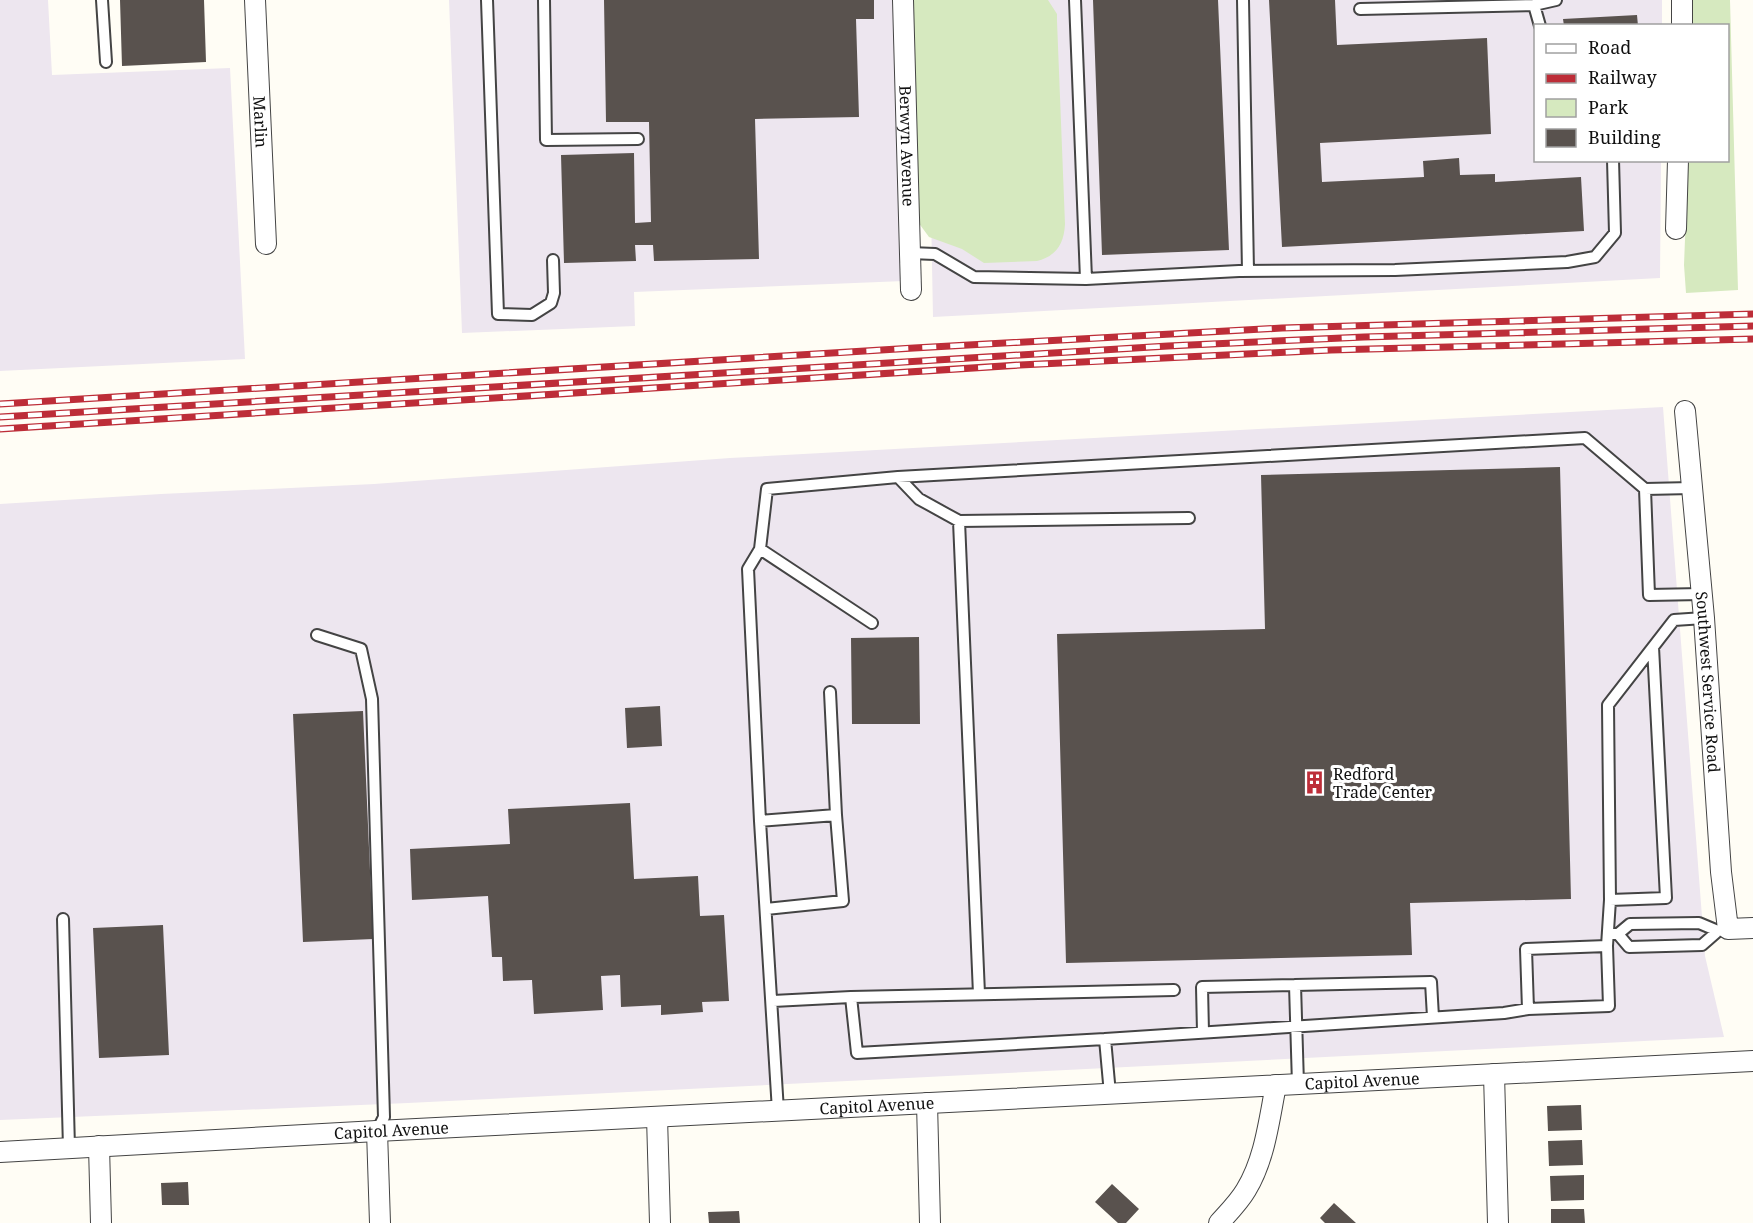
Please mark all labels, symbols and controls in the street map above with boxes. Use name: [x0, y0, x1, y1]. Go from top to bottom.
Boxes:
legend: [1534, 24, 1729, 162]
text: Road: [1588, 35, 1631, 59]
text: Railway: [1588, 65, 1658, 89]
street label: Berwyn Avenue: [894, 85, 920, 207]
street label: Marlin: [248, 95, 273, 148]
text: Park: [1588, 95, 1628, 119]
text: Building: [1588, 125, 1661, 149]
street label: Southwest Service Road: [1691, 590, 1725, 774]
place label: Redford Trade Center: [1333, 763, 1432, 803]
building icon: Redford Trade Center: [1302, 770, 1328, 796]
street label: Capitol Avenue: [1304, 1067, 1420, 1095]
street label: Capitol Avenue: [819, 1092, 935, 1119]
street label: Capitol Avenue: [333, 1116, 449, 1144]

